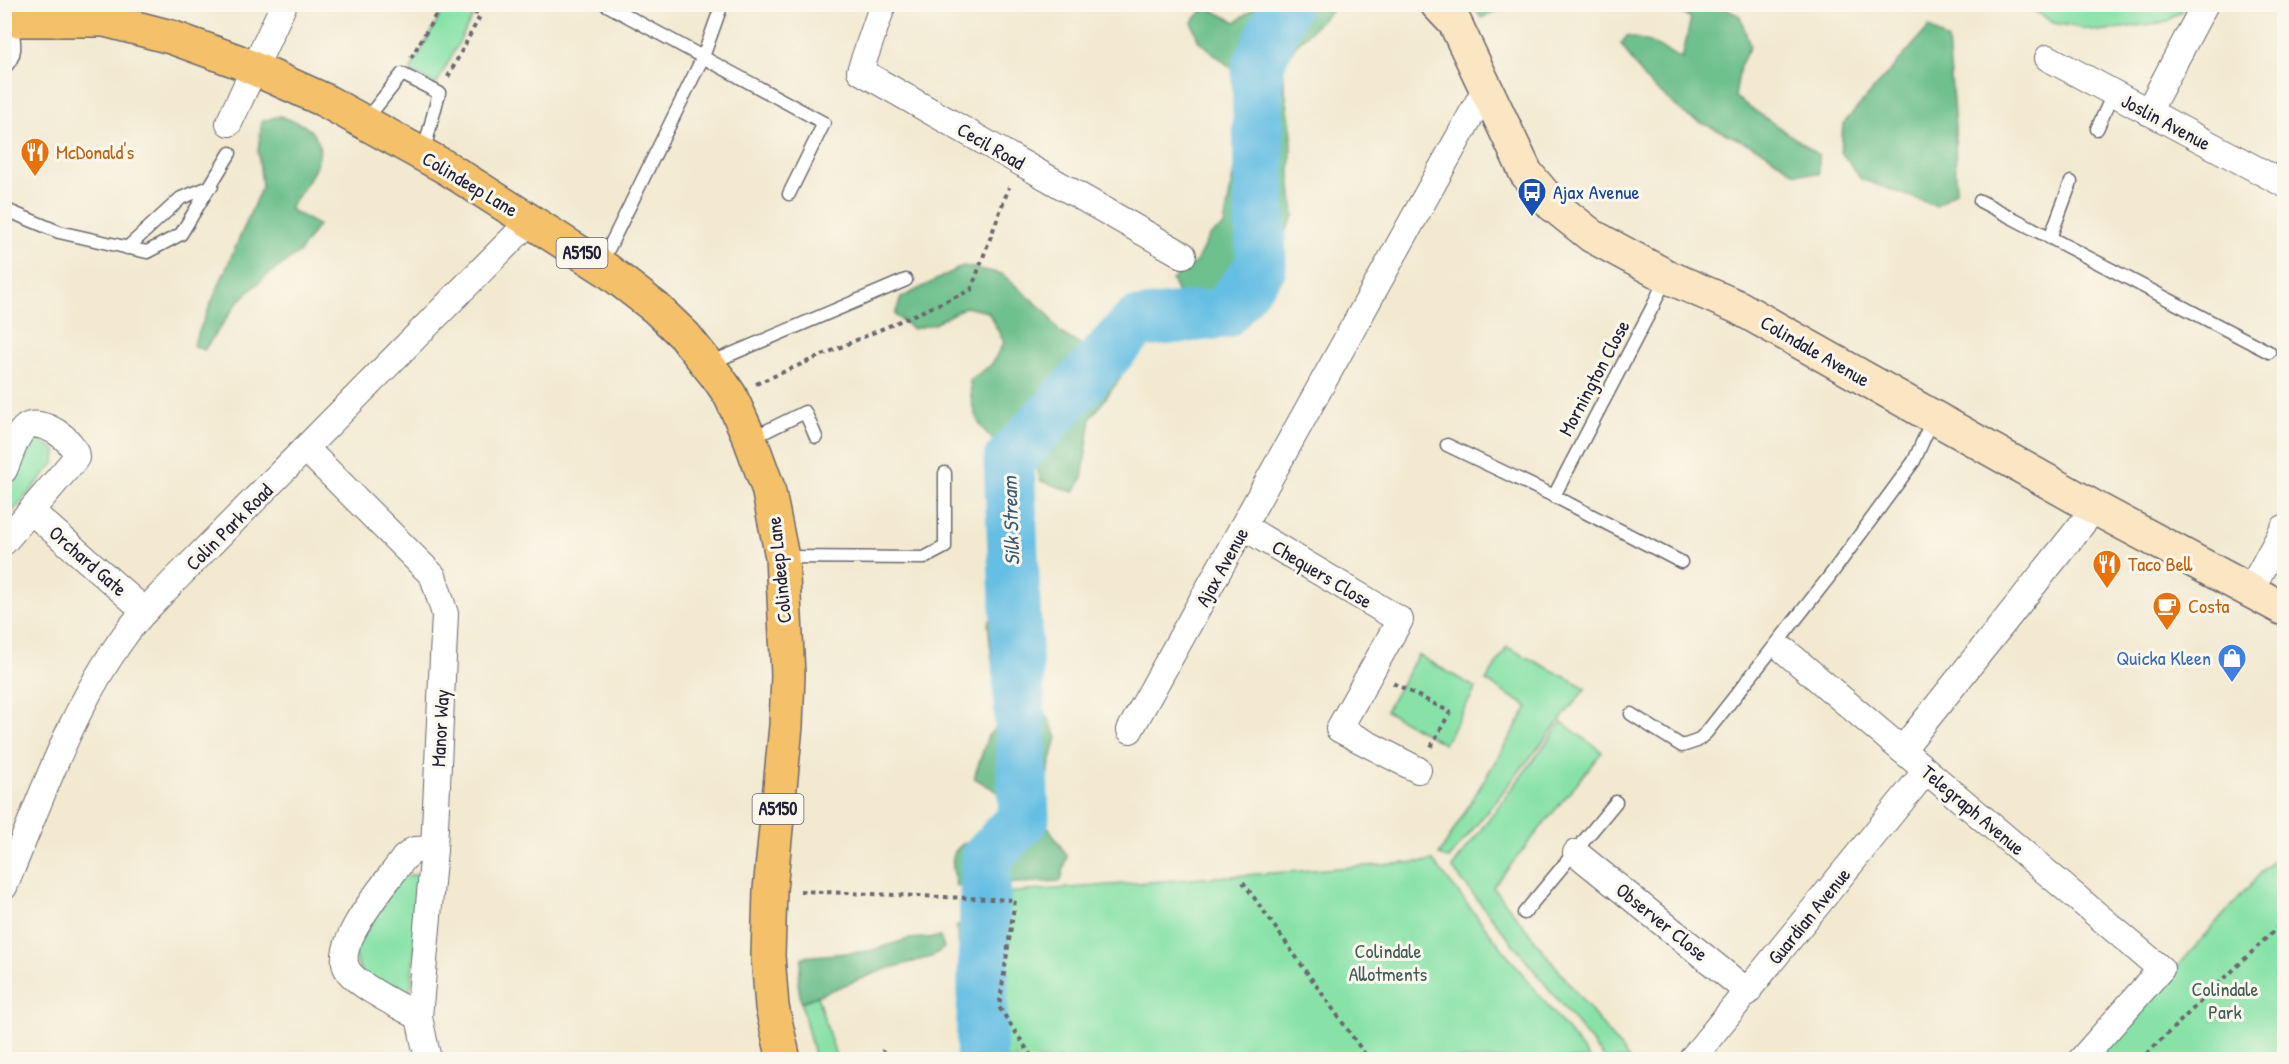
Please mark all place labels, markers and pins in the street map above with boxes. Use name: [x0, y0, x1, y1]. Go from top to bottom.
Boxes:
restaurant icon: McDonald's: [19, 136, 51, 178]
place label: McDonald's: [56, 138, 134, 165]
bus stop icon: Ajax Avenue: [1516, 176, 1548, 218]
place label: Ajax Avenue: [1553, 178, 1640, 205]
restaurant icon: Taco Bell: [2091, 548, 2123, 590]
place label: Taco Bell: [2128, 550, 2193, 577]
cafe icon: Costa: [2151, 590, 2183, 632]
place label: Costa: [2188, 592, 2230, 619]
shop icon: Quicka Kleen: [2216, 642, 2248, 684]
place label: Quicka Kleen: [2116, 644, 2211, 671]

